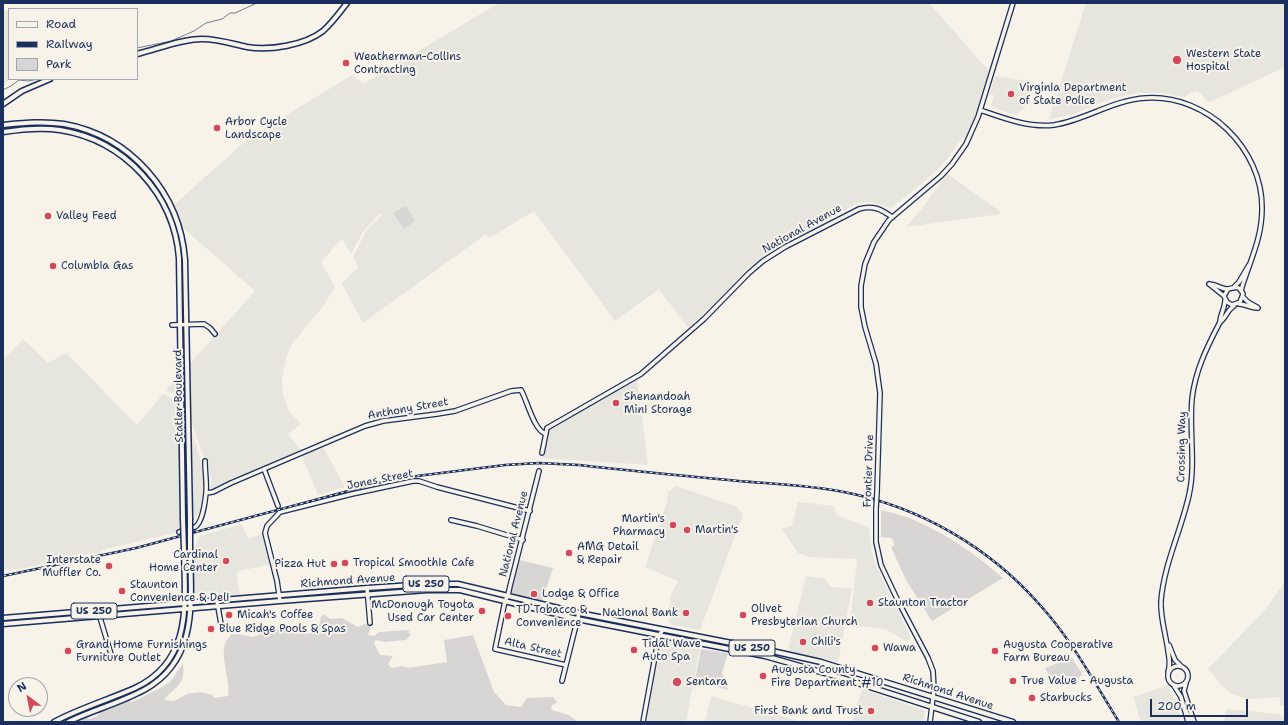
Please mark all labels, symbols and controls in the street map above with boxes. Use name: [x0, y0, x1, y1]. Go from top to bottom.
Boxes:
legend: [8, 8, 138, 80]
text: Road: [46, 16, 76, 32]
text: Railway: [46, 36, 93, 52]
place label: Western State Hospital: [1186, 47, 1261, 73]
place label: Weatherman-Collins Contracting: [354, 50, 461, 76]
marker: Western State Hospital: [1171, 54, 1183, 66]
text: Park: [46, 56, 72, 72]
marker: Weatherman-Collins Contracting: [341, 58, 351, 68]
place label: Virginia Department of State Police: [1019, 81, 1126, 107]
marker: Virginia Department of State Police: [1006, 89, 1016, 99]
place label: Arbor Cycle Landscape: [225, 115, 287, 141]
marker: Arbor Cycle Landscape: [212, 123, 222, 133]
street label: National Avenue: [760, 202, 844, 256]
place label: Valley Feed: [56, 209, 117, 223]
marker: Valley Feed: [43, 211, 53, 221]
place label: Columbia Gas: [61, 259, 134, 273]
marker: Columbia Gas: [48, 261, 58, 271]
street label: Statler Boulevard: [172, 349, 186, 443]
place label: Shenandoah Mini Storage: [624, 390, 692, 416]
street label: Anthony Street: [367, 395, 449, 423]
marker: Shenandoah Mini Storage: [611, 398, 621, 408]
street label: Crossing Way: [1175, 411, 1189, 483]
street label: Frontier Drive: [861, 434, 877, 508]
street label: Jones Street: [346, 467, 414, 493]
street label: National Avenue: [497, 489, 531, 579]
place label: Martin's Pharmacy: [613, 512, 665, 538]
marker: Martin's Pharmacy: [668, 520, 678, 530]
place label: Martin's: [695, 523, 738, 537]
marker: Martin's: [682, 525, 692, 535]
place label: AMG Detail & Repair: [577, 540, 638, 566]
place label: Cardinal Home Center: [149, 548, 218, 574]
marker: AMG Detail & Repair: [564, 548, 574, 558]
place label: Interstate Muffler Co.: [42, 553, 101, 579]
marker: Cardinal Home Center: [221, 556, 231, 566]
place label: Tropical Smoothie Cafe: [353, 556, 474, 570]
place label: Pizza Hut: [275, 557, 326, 571]
marker: Tropical Smoothie Cafe: [340, 558, 350, 568]
marker: Pizza Hut: [329, 559, 339, 569]
marker: Interstate Muffler Co.: [104, 561, 114, 571]
street label: Richmond Avenue: [300, 571, 396, 591]
road number: US 250: [403, 576, 449, 592]
place label: Staunton Convenience & Deli: [130, 578, 229, 604]
marker: Staunton Convenience & Deli: [117, 586, 127, 596]
place label: Lodge & Office: [542, 587, 620, 601]
marker: Lodge & Office: [529, 589, 539, 599]
place label: Staunton Tractor: [878, 596, 968, 610]
place label: McDonough Toyota Used Car Center: [371, 598, 474, 624]
marker: Staunton Tractor: [865, 598, 875, 608]
place label: Olivet Presbyterian Church: [751, 602, 858, 628]
road number: US 250: [71, 603, 117, 619]
place label: TD Tobacco & Convenience: [516, 603, 587, 629]
marker: McDonough Toyota Used Car Center: [477, 606, 487, 616]
place label: National Bank: [602, 606, 678, 620]
place label: Micah's Coffee: [237, 608, 313, 622]
marker: National Bank: [681, 608, 691, 618]
marker: Micah's Coffee: [224, 610, 234, 620]
marker: Olivet Presbyterian Church: [738, 610, 748, 620]
marker: TD Tobacco & Convenience: [503, 611, 513, 621]
place label: Blue Ridge Pools & Spas: [219, 622, 346, 636]
marker: Blue Ridge Pools & Spas: [206, 624, 216, 634]
street label: Alta Street: [503, 635, 563, 661]
place label: Chili's: [811, 635, 841, 649]
place label: Tidal Wave Auto Spa: [642, 637, 701, 663]
marker: Chili's: [798, 637, 808, 647]
place label: Grand Home Furnishings Furniture Outlet: [76, 638, 207, 664]
place label: Augusta Cooperative Farm Bureau: [1003, 638, 1113, 664]
road number: US 250: [729, 640, 775, 656]
place label: Wawa: [883, 641, 916, 655]
marker: Wawa: [870, 643, 880, 653]
marker: Tidal Wave Auto Spa: [629, 645, 639, 655]
marker: Grand Home Furnishings Furniture Outlet: [63, 646, 73, 656]
marker: Augusta Cooperative Farm Bureau: [990, 646, 1000, 656]
place label: Augusta County Fire Department #10: [771, 663, 883, 689]
marker: Augusta County Fire Department #10: [758, 671, 768, 681]
street label: Richmond Avenue: [901, 671, 995, 713]
place label: True Value - Augusta: [1021, 674, 1133, 688]
place label: Sentara: [686, 675, 727, 689]
marker: Sentara: [671, 676, 683, 688]
marker: True Value - Augusta: [1008, 676, 1018, 686]
north arrow: [8, 677, 48, 717]
text: N: [14, 679, 30, 696]
place label: Starbucks: [1040, 691, 1092, 705]
scale bar: [1152, 691, 1250, 717]
marker: Starbucks: [1027, 693, 1037, 703]
text: 200 m: [1157, 698, 1196, 714]
place label: First Bank and Trust: [754, 704, 863, 718]
marker: First Bank and Trust: [866, 706, 876, 716]

